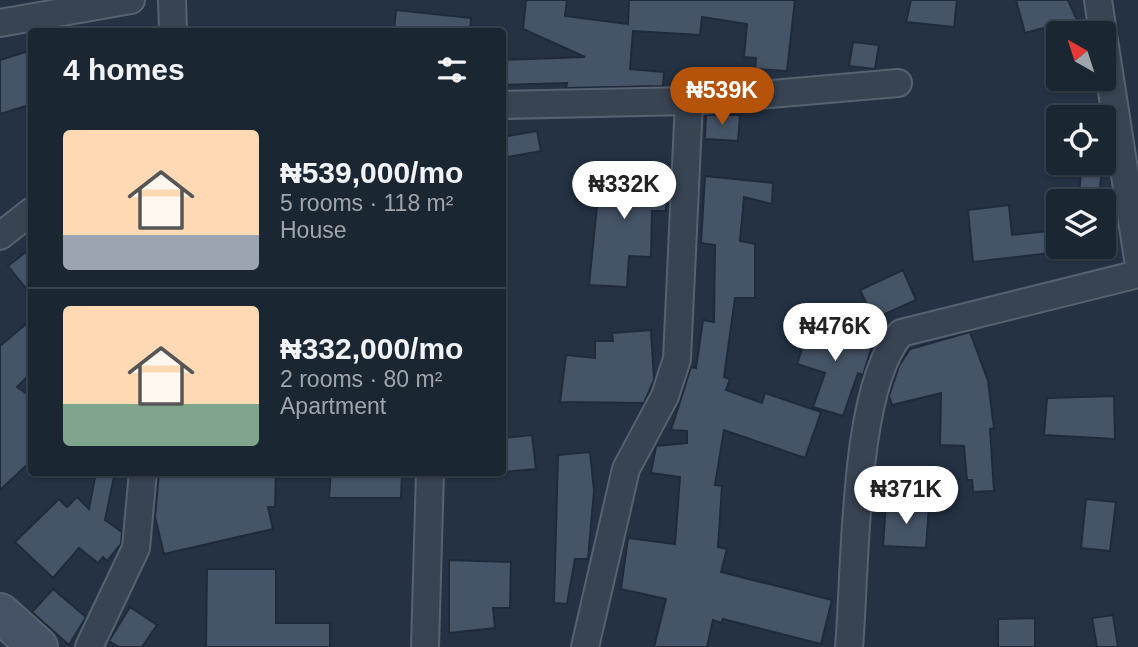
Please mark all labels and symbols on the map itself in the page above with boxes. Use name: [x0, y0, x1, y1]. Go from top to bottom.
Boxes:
north arrow: [1046, 21, 1116, 91]
pin: ₦539K: [673, 68, 771, 127]
pin: ₦332K: [575, 162, 673, 221]
pin: ₦476K: [786, 304, 884, 363]
pin: ₦371K: [857, 466, 955, 526]

